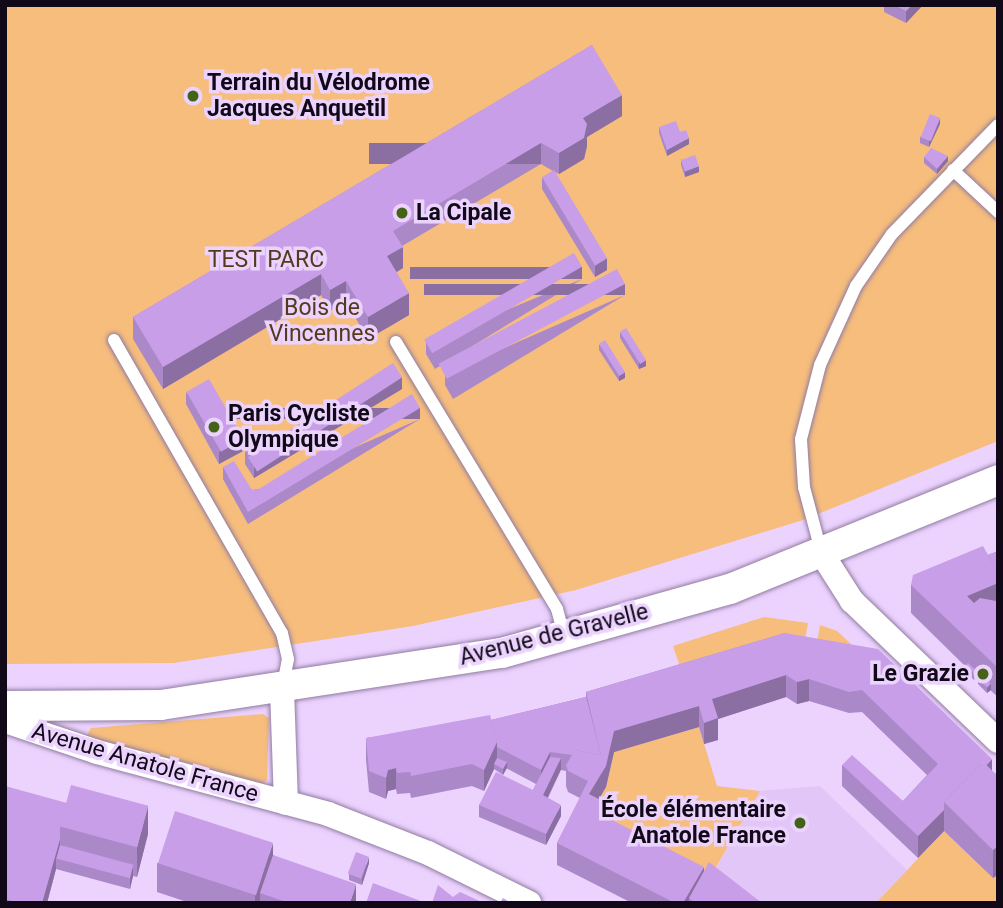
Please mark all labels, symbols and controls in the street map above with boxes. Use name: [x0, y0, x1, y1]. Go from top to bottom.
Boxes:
place label: Terrain du Vélodrome Jacques Anquetil: [207, 69, 430, 123]
marker: Terrain du Vélodrome Jacques Anquetil: [185, 88, 201, 104]
place label: La Cipale: [416, 199, 511, 227]
marker: La Cipale: [394, 205, 410, 221]
park label: TEST PARC: [208, 246, 324, 274]
park label: Bois de Vincennes: [269, 294, 375, 348]
place label: Paris Cycliste Olympique: [228, 400, 370, 454]
marker: Paris Cycliste Olympique: [206, 419, 222, 435]
street label: Avenue de Gravelle: [457, 598, 651, 672]
place label: Le Grazie: [872, 660, 969, 688]
marker: Le Grazie: [975, 666, 991, 682]
street label: Avenue Anatole France: [29, 717, 261, 809]
place label: École élémentaire Anatole France: [601, 796, 786, 850]
marker: École élémentaire Anatole France: [792, 815, 808, 831]

